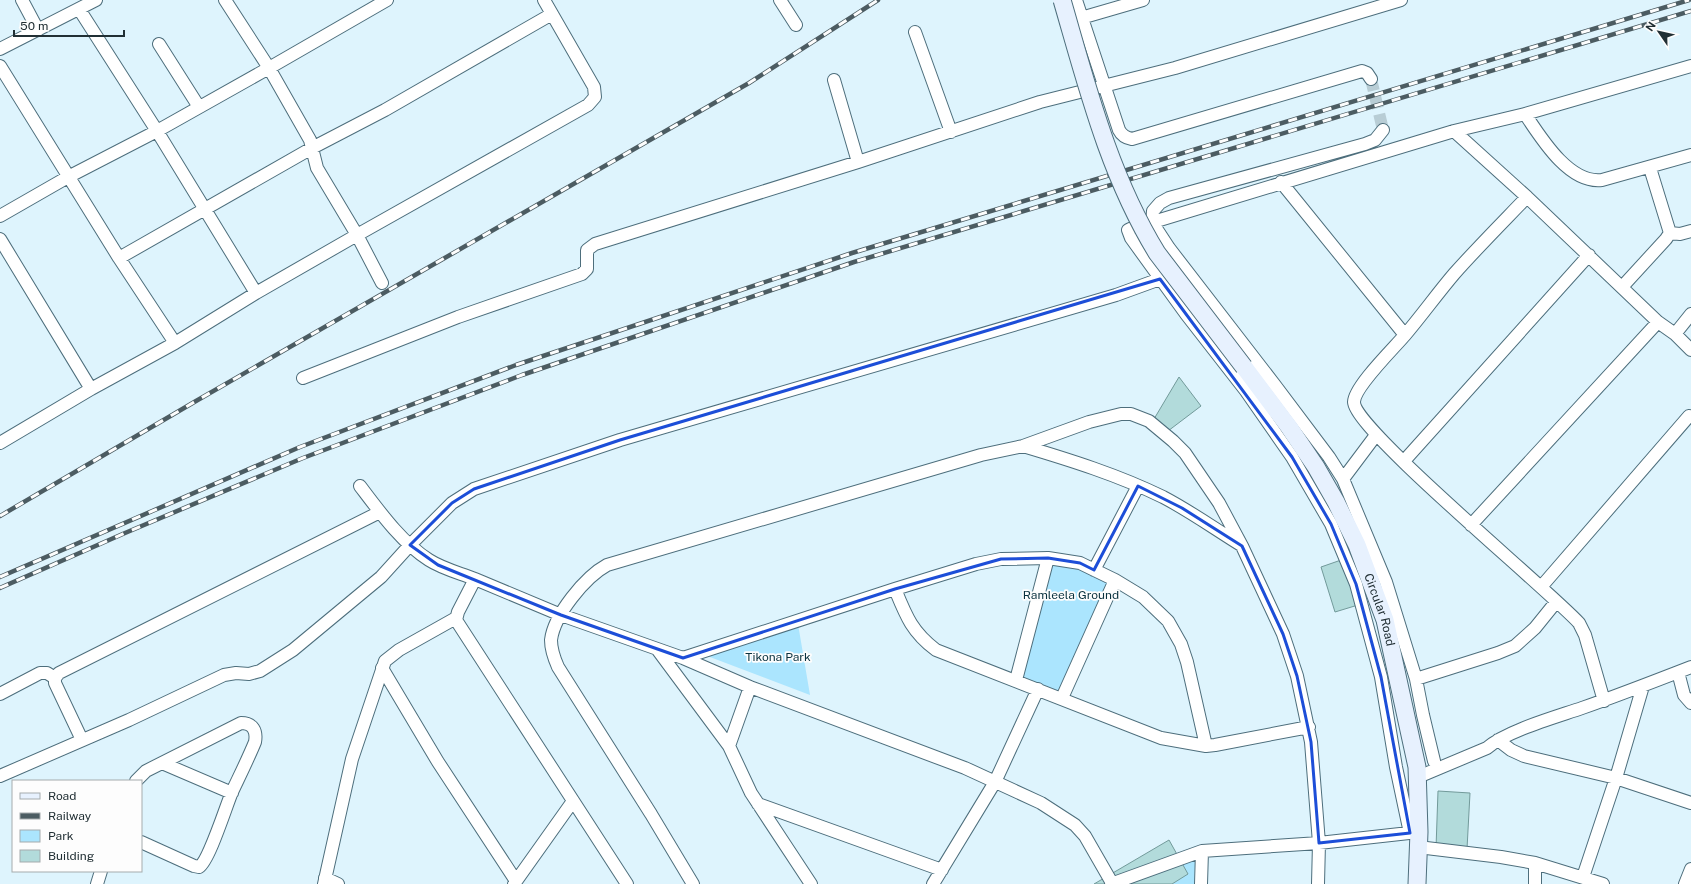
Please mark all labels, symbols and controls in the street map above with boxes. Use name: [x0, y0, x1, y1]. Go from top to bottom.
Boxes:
scale bar: [14, 12, 124, 38]
north arrow: [1639, 12, 1679, 52]
text: 50 m: [20, 19, 48, 33]
text: N: [1643, 19, 1658, 33]
street label: Circular Road: [1361, 571, 1397, 647]
park label: Ramleela Ground: [1023, 588, 1119, 602]
park label: Tikona Park: [745, 650, 811, 664]
legend: [12, 780, 142, 872]
text: Road: [48, 789, 76, 803]
text: Railway: [48, 809, 92, 823]
text: Park: [48, 829, 74, 843]
text: Building: [48, 849, 94, 863]

